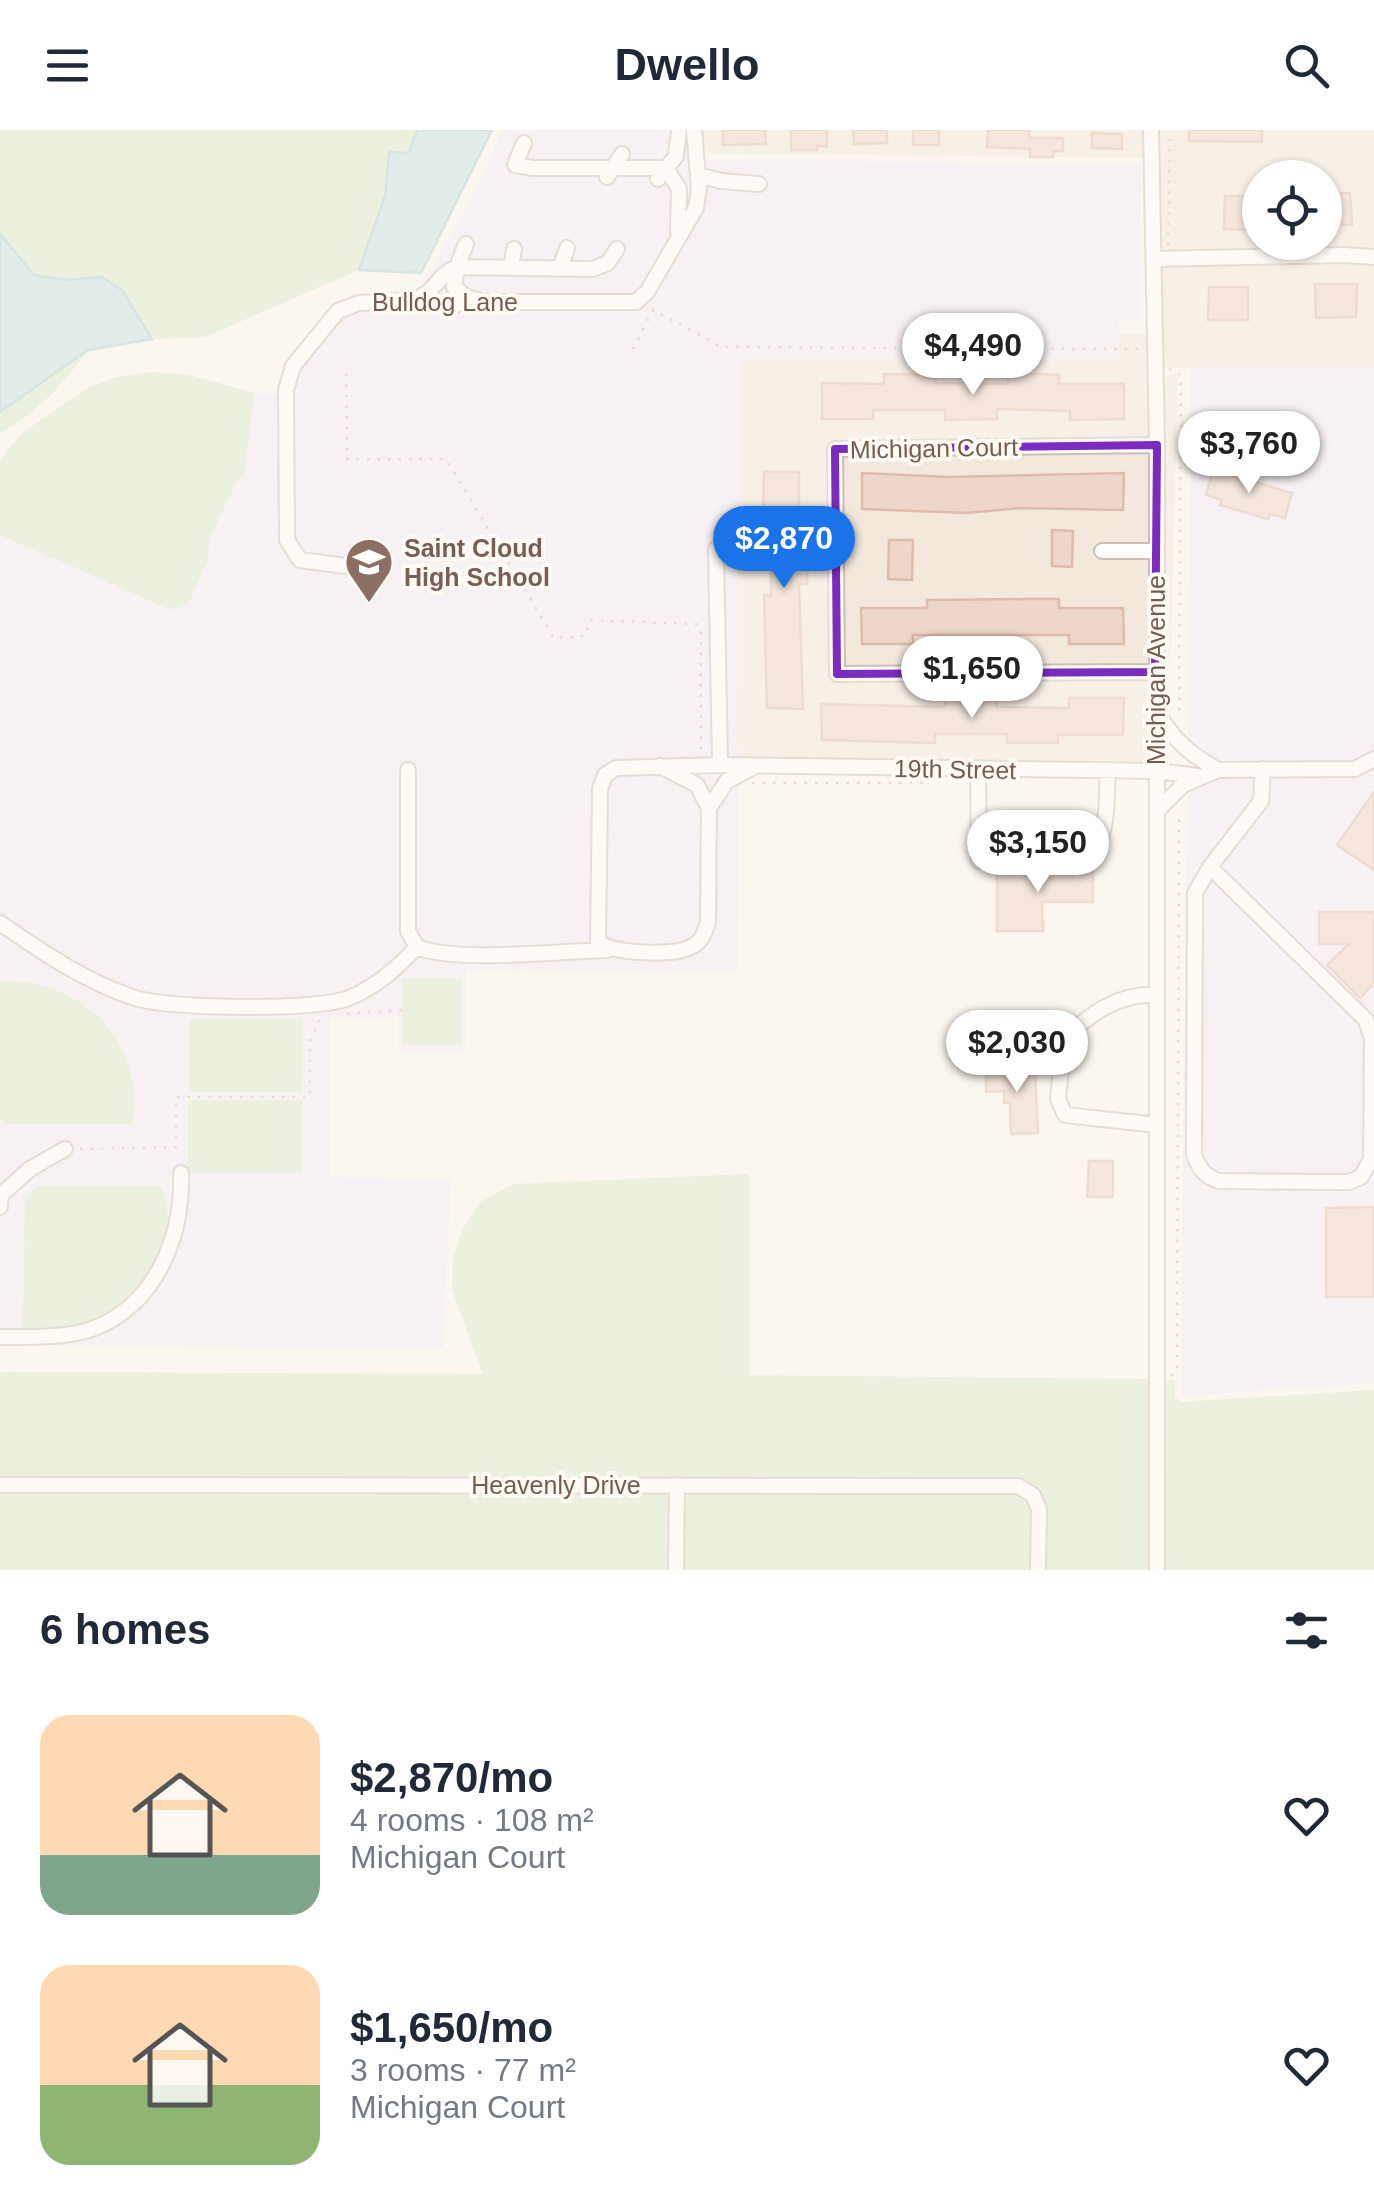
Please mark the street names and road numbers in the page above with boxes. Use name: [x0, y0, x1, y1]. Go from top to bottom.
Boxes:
street label: Bulldog Lane: [372, 288, 518, 316]
street label: Michigan Court: [850, 433, 1018, 463]
street label: Michigan Avenue: [1142, 575, 1170, 765]
street label: 19th Street: [894, 754, 1016, 784]
street label: Heavenly Drive: [471, 1471, 641, 1499]

